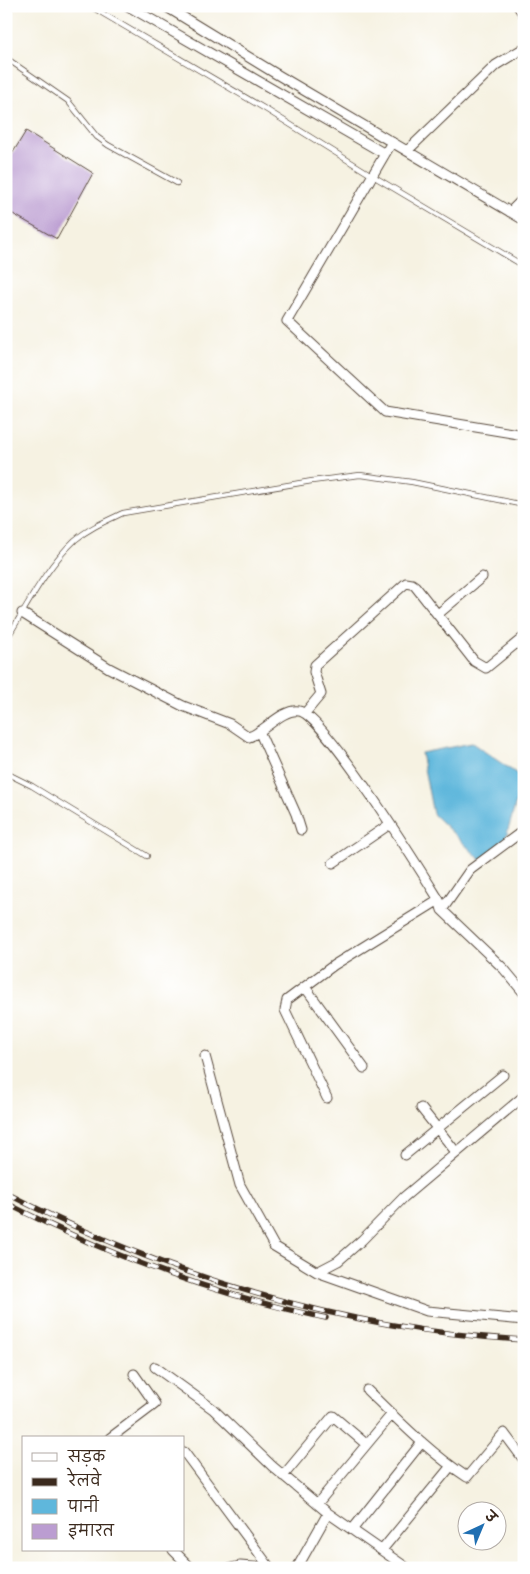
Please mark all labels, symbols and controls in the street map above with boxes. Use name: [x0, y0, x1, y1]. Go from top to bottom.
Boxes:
legend: [22, 1436, 185, 1552]
text: सड़क: [67, 1448, 106, 1467]
text: रेलवे: [66, 1467, 102, 1491]
text: पानी: [67, 1495, 100, 1517]
north arrow: [458, 1502, 508, 1552]
text: उ: [480, 1506, 501, 1528]
text: इमारत: [68, 1522, 115, 1541]

